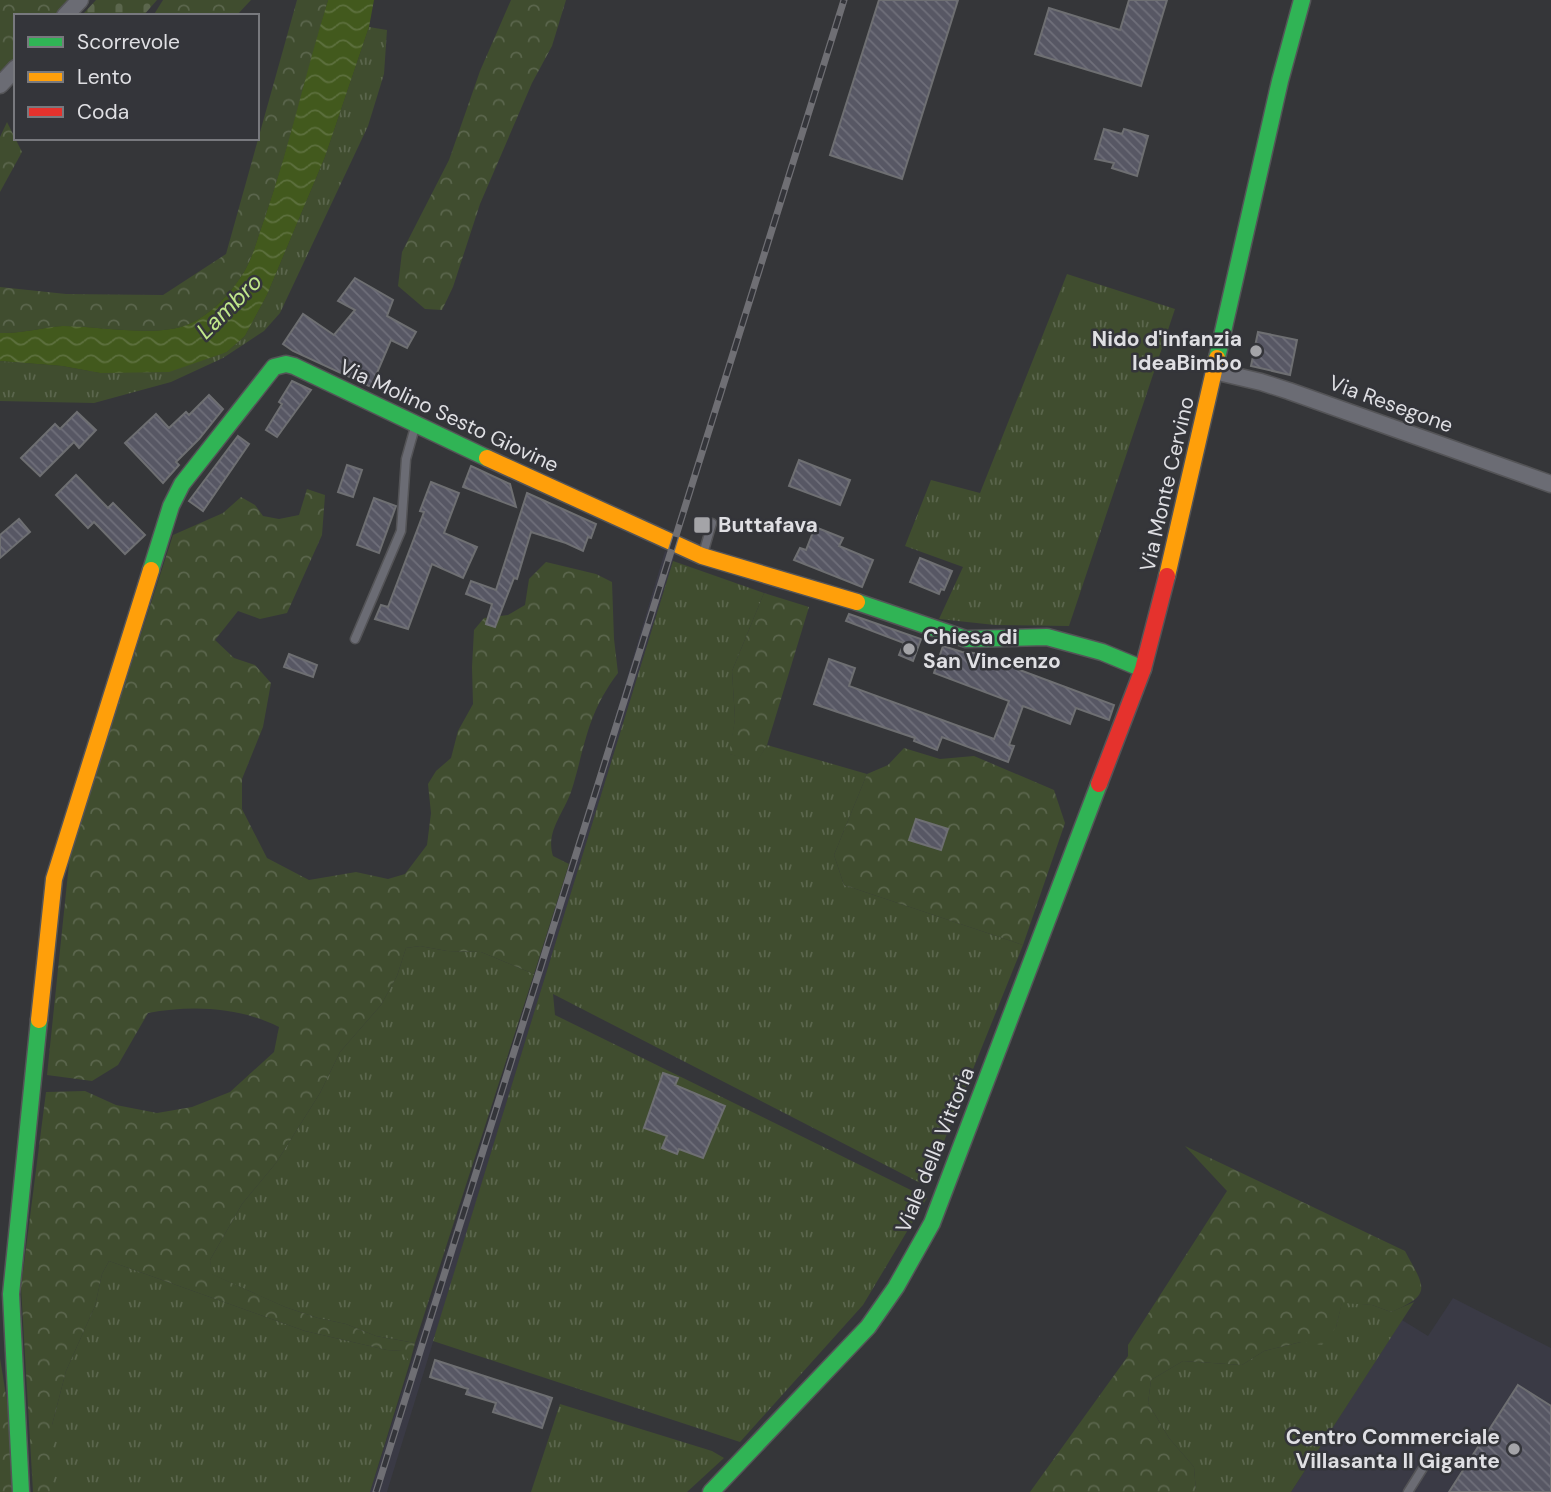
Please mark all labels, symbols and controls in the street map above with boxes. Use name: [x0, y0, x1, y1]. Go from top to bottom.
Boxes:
legend: [14, 14, 259, 140]
text: Scorrevole: [77, 28, 180, 56]
text: Lento: [77, 63, 132, 91]
text: Coda: [77, 98, 129, 126]
water label: Lambro: [190, 267, 268, 345]
place label: Nido d'infanzia IdeaBimbo: [1092, 325, 1242, 377]
marker: Nido d'infanzia IdeaBimbo: [1248, 343, 1264, 359]
street label: Via Molino Sesto Giovine: [335, 353, 563, 479]
street label: Via Resegone: [1325, 369, 1457, 439]
street label: Via Monte Cervino: [1133, 394, 1201, 574]
place label: Buttafava: [718, 511, 818, 539]
marker: Buttafava: [692, 515, 712, 535]
place label: Chiesa di San Vincenzo: [923, 623, 1061, 675]
marker: Chiesa di San Vincenzo: [901, 641, 917, 657]
street label: Viale della Vittoria: [889, 1063, 981, 1237]
place label: Centro Commerciale Villasanta Il Gigante: [1286, 1423, 1500, 1475]
marker: Centro Commerciale Villasanta Il Gigante: [1506, 1441, 1522, 1457]

